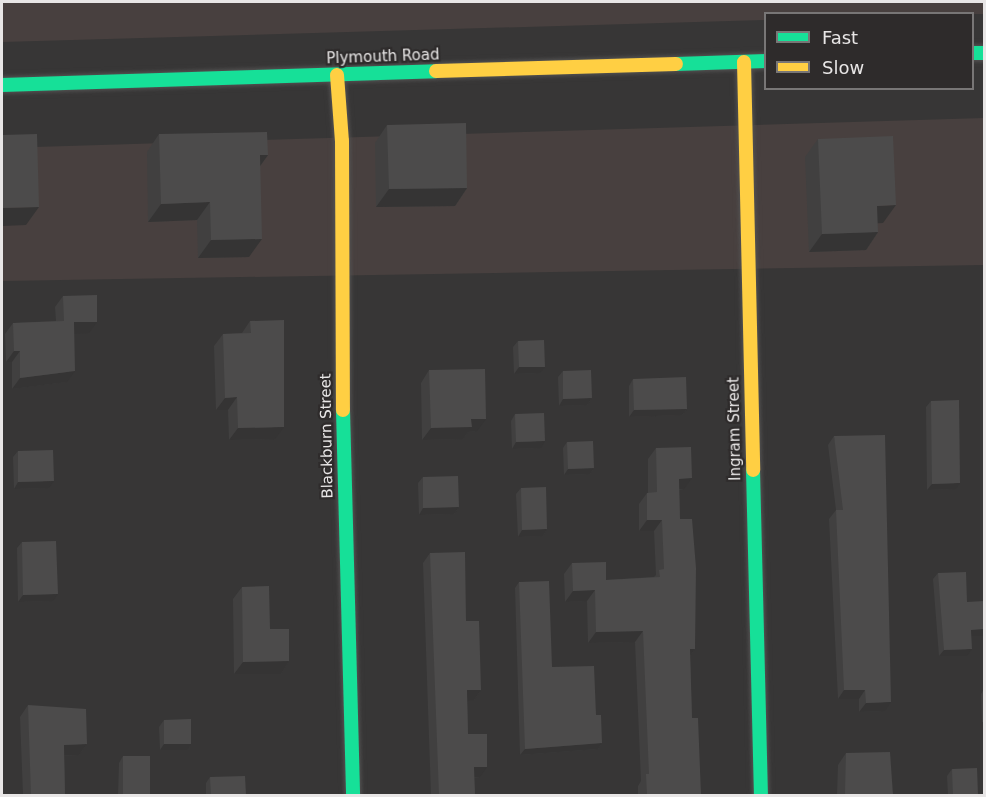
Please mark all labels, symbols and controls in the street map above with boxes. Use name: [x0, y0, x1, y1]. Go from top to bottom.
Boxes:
legend: [764, 12, 974, 90]
text: Fast: [822, 27, 858, 48]
street label: Plymouth Road: [326, 46, 440, 68]
text: Slow: [822, 57, 864, 78]
street label: Blackburn Street: [317, 373, 337, 499]
street label: Ingram Street: [725, 377, 745, 481]

